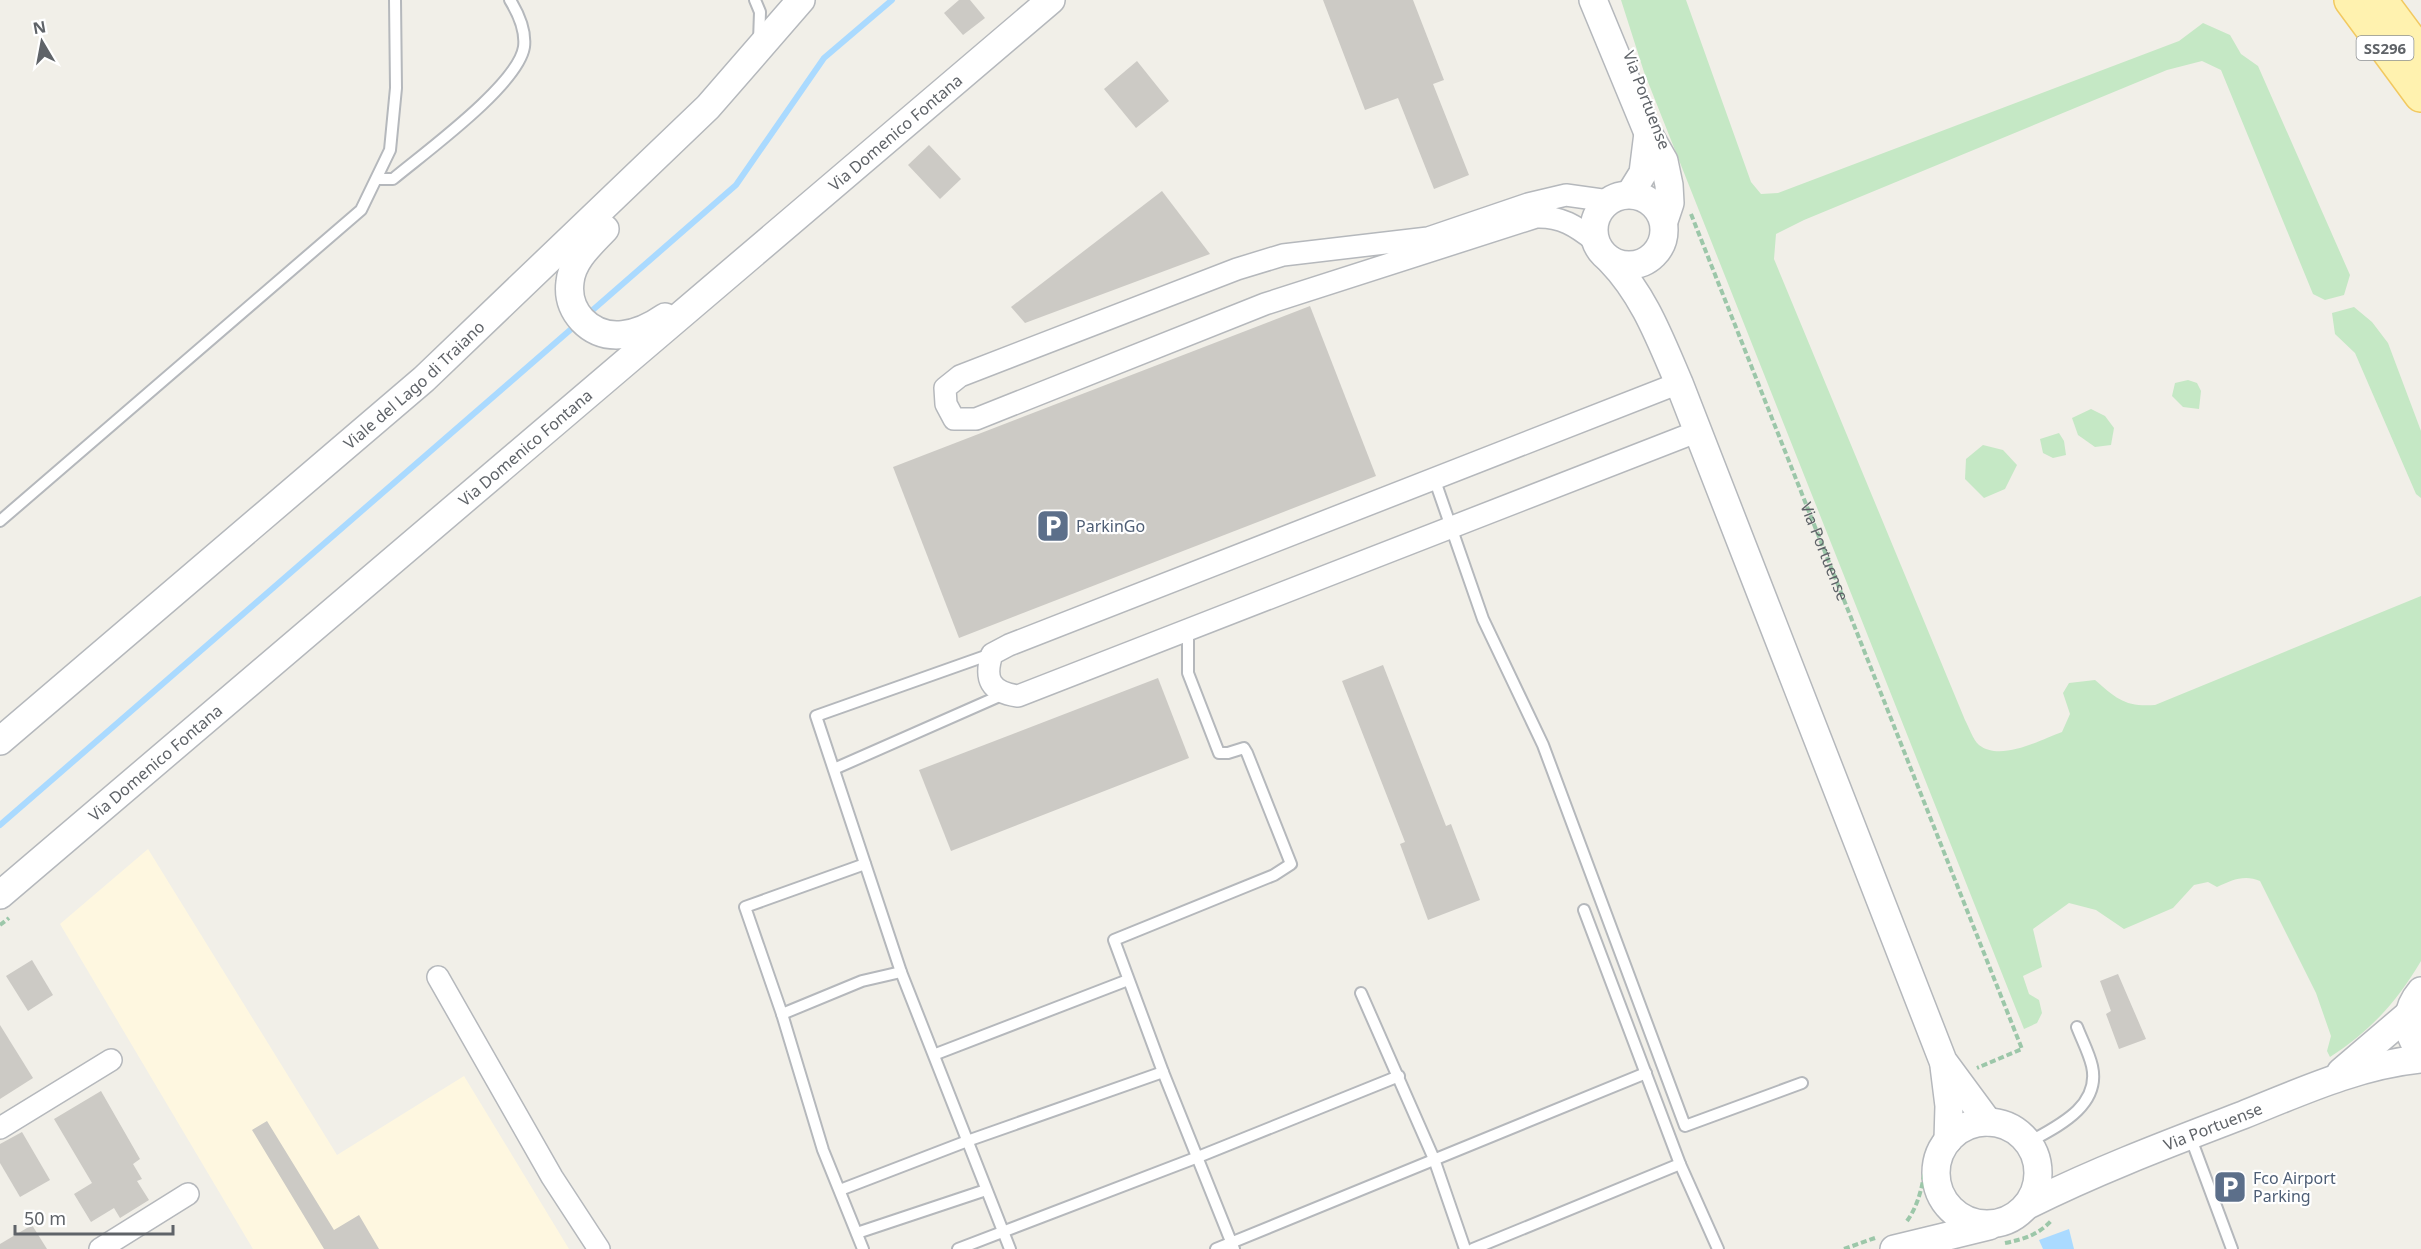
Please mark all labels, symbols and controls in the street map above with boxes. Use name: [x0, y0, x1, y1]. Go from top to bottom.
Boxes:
north arrow: [12, 12, 72, 72]
text: N: [31, 15, 48, 39]
road number: SS296: [2356, 36, 2414, 60]
street label: Via Portuense: [1618, 47, 1676, 153]
street label: Via Domenico Fontana: [824, 69, 967, 196]
street label: Viale del Lago di Traiano: [339, 316, 489, 454]
street label: Via Domenico Fontana: [454, 384, 597, 511]
street label: Via Portuense: [1795, 499, 1854, 604]
parking icon: ParkinGo: [1035, 508, 1071, 544]
place label: ParkinGo: [1076, 515, 1145, 537]
street label: Via Domenico Fontana: [84, 699, 227, 826]
street label: Via Portuense: [2160, 1097, 2266, 1156]
place label: Fco Airport Parking: [2253, 1167, 2336, 1207]
parking icon: Fco Airport Parking: [2212, 1169, 2248, 1205]
scale bar: [15, 1198, 172, 1236]
text: 50 m: [24, 1206, 66, 1230]

